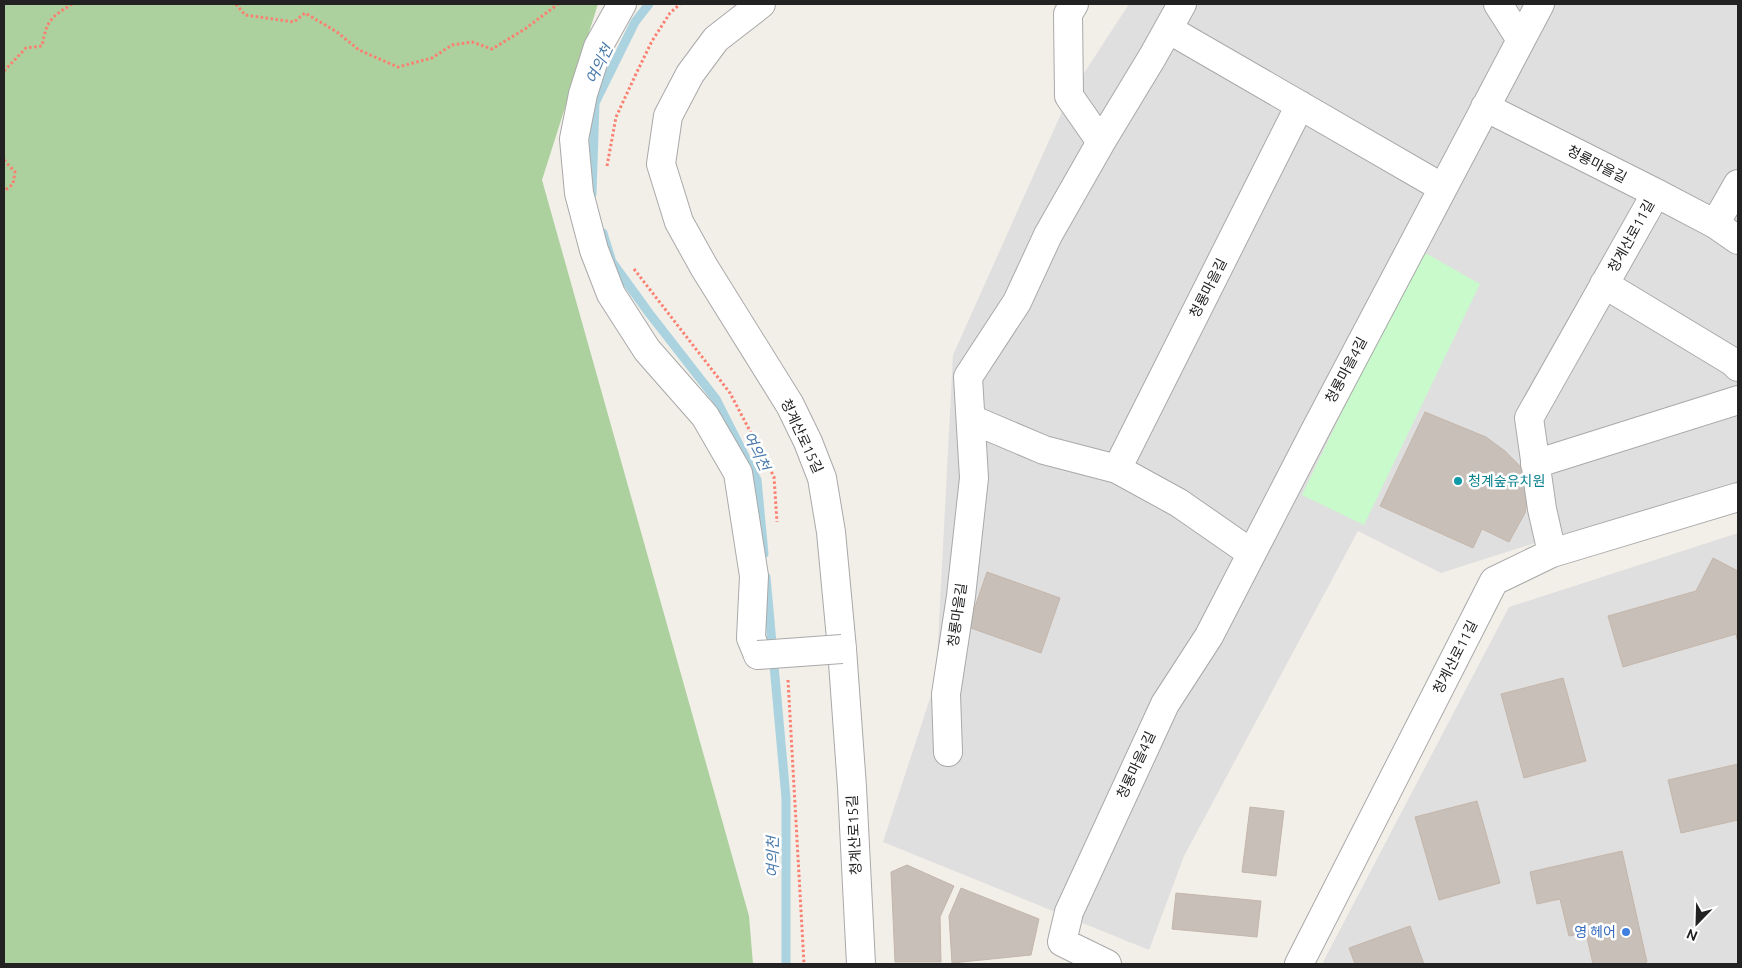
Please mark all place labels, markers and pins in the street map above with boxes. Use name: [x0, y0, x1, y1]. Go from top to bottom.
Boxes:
place label: 청계숲유치원: [1468, 473, 1545, 489]
marker: 청계숲유치원: [1452, 475, 1464, 487]
place label: 영 헤어: [1574, 924, 1616, 940]
marker: 영 헤어: [1620, 926, 1632, 938]

